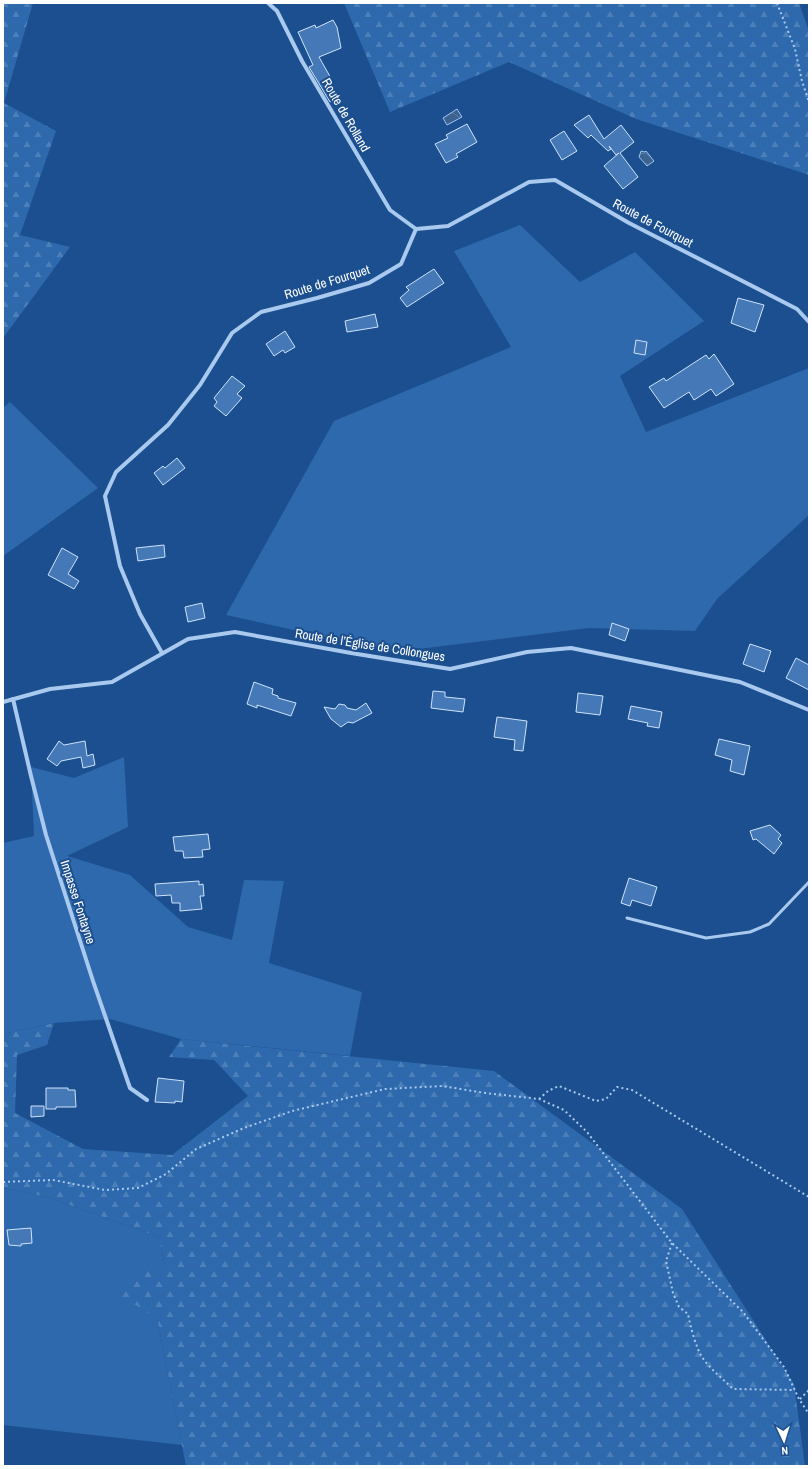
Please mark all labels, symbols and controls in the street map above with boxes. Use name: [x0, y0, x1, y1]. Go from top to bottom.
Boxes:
street label: Route de Rolland: [318, 75, 374, 155]
street label: Route de Fourquet: [610, 195, 696, 251]
street label: Route de Fourquet: [282, 261, 372, 303]
street label: Route de l’Église de Collongues: [294, 625, 446, 665]
street label: Impasse Fontayne: [56, 858, 100, 946]
north arrow: [764, 1421, 804, 1461]
text: N: [781, 1444, 788, 1458]

